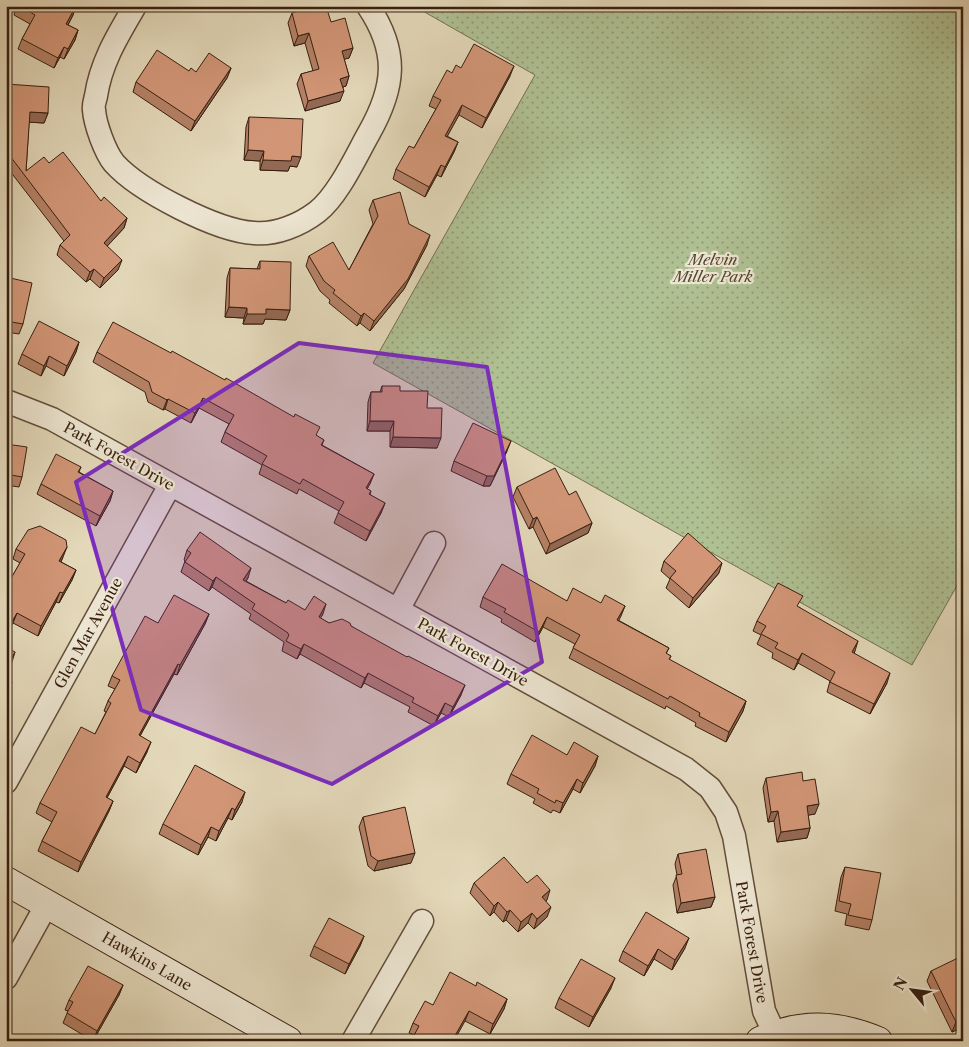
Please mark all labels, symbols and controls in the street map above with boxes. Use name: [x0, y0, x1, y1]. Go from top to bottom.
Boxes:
park label: Melvin Miller Park: [671, 250, 753, 286]
street label: Park Forest Drive: [60, 418, 178, 494]
street label: Glen Mar Avenue: [50, 574, 126, 692]
street label: Park Forest Drive: [414, 614, 532, 690]
street label: Park Forest Drive: [732, 879, 772, 1005]
street label: Hawkins Lane: [98, 927, 196, 995]
north arrow: [886, 964, 936, 1014]
text: N: [890, 974, 911, 993]

